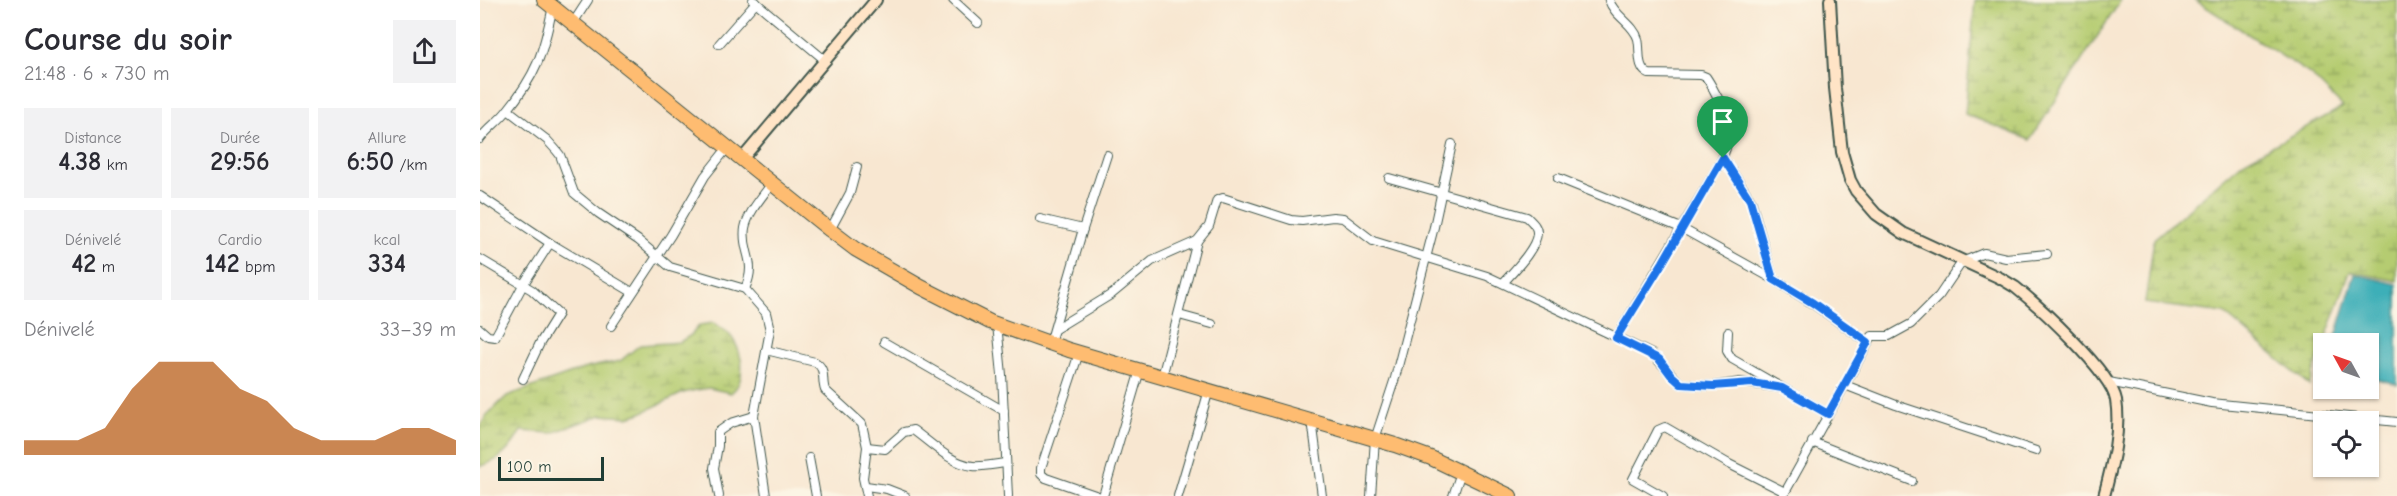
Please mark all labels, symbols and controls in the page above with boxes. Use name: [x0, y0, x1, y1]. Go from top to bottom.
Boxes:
text: Course du soir: [24, 20, 232, 58]
button: share: [393, 20, 456, 83]
text: 21:48 · 6 × 730 m: [24, 62, 170, 85]
pin: [1697, 96, 1748, 158]
icon: arrive: [1706, 105, 1739, 138]
text: Distance: [64, 129, 122, 147]
text: Durée: [220, 129, 260, 147]
text: Allure: [368, 129, 406, 147]
text: 4.38: [58, 147, 101, 177]
text: 29:56: [210, 147, 270, 177]
text: 6:50: [347, 147, 394, 177]
text: km: [101, 156, 128, 174]
text: /km: [394, 156, 427, 174]
text: Dénivelé: [65, 231, 121, 249]
text: Cardio: [218, 231, 262, 249]
text: kcal: [374, 231, 400, 249]
text: 42: [71, 249, 96, 279]
text: 142: [205, 249, 240, 279]
text: 334: [368, 249, 406, 279]
text: m: [96, 258, 115, 276]
text: bpm: [240, 258, 275, 276]
text: Dénivelé: [24, 318, 95, 341]
text: 33–39 m: [380, 318, 456, 341]
north arrow: [2313, 333, 2379, 399]
map controls: [2313, 333, 2379, 477]
button: locate: [2313, 411, 2379, 477]
scale bar: [498, 454, 604, 482]
text: 100 m: [507, 458, 551, 476]

